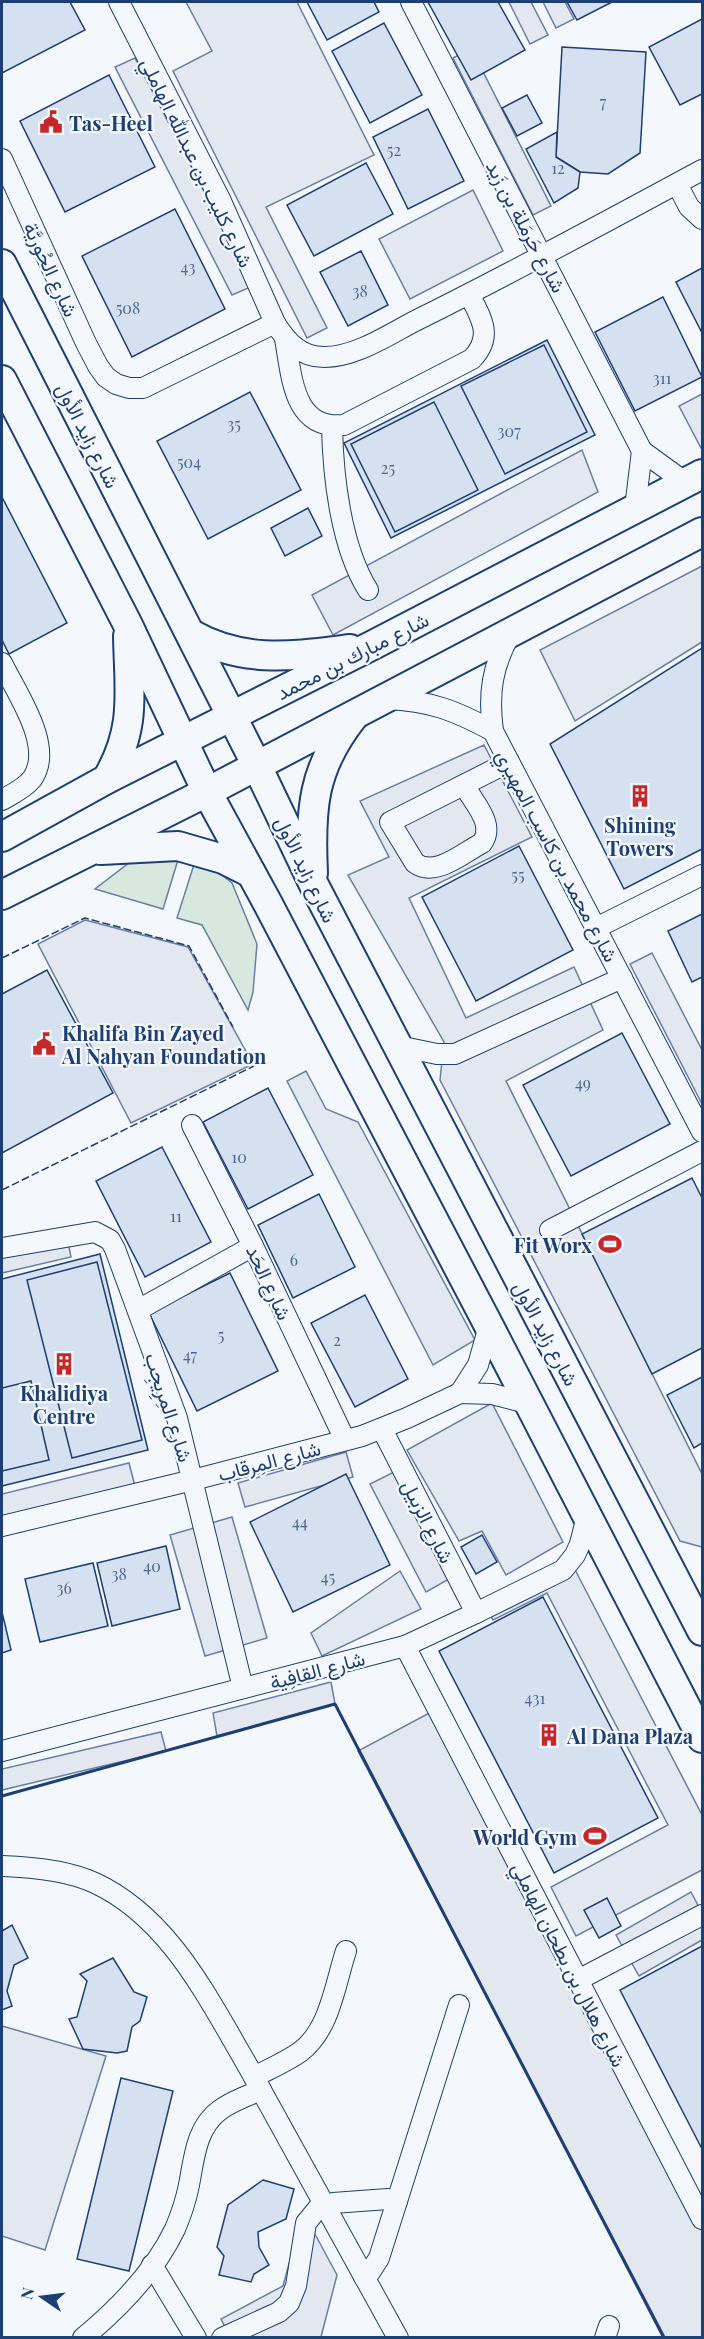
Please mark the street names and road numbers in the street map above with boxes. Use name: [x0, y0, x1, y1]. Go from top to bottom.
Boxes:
street label: شارع كليب بن عبدالله الهاملي: [131, 53, 261, 274]
street label: شارع حَرمَلة بن زَيد: [479, 155, 573, 298]
street label: شارع الحُوريَّة: [16, 217, 86, 322]
street label: شارع زايد الأول: [49, 378, 127, 493]
street label: شارع مبارك بن محمد: [271, 605, 434, 707]
street label: شارع محمد بن كاسب المهيري: [486, 744, 626, 968]
street label: شارع زايد الأول: [268, 811, 344, 927]
street label: شارع الحَد: [239, 1240, 299, 1325]
street label: شارع زايد الأول: [506, 1276, 586, 1391]
street label: شارع المِرِيجِب: [136, 1349, 200, 1466]
street label: شارع المِرقاب: [215, 1433, 324, 1489]
street label: شارع الزبيل: [395, 1475, 461, 1568]
street label: شارع القافِية: [266, 1643, 368, 1697]
street label: شارع هلال بن بطحان الهاملي: [502, 1857, 633, 2073]

